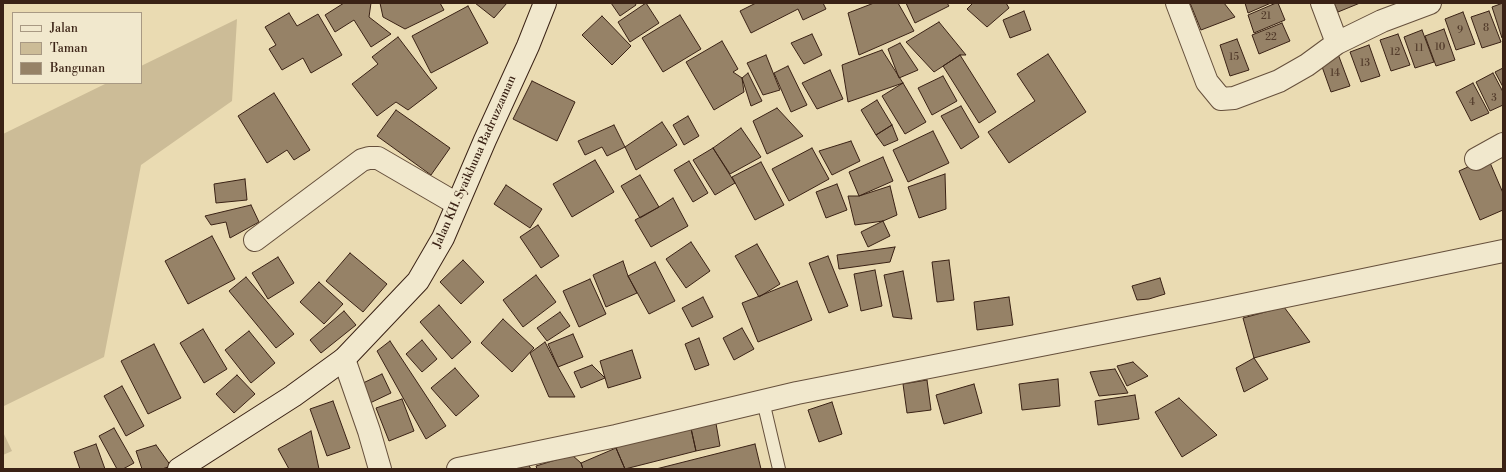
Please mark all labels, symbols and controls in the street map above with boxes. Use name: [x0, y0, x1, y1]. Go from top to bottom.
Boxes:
house number: 21: [1261, 11, 1271, 23]
legend: [12, 12, 142, 84]
text: Jalan: [50, 21, 78, 36]
house number: 8: [1483, 23, 1489, 35]
house number: 9: [1457, 25, 1463, 37]
house number: 22: [1265, 32, 1277, 44]
text: Taman: [50, 41, 88, 56]
house number: 10: [1435, 42, 1445, 54]
house number: 11: [1415, 43, 1423, 55]
house number: 12: [1390, 47, 1400, 59]
house number: 15: [1229, 52, 1239, 64]
house number: 13: [1360, 58, 1370, 70]
text: Bangunan: [50, 61, 105, 76]
house number: 14: [1330, 68, 1340, 80]
street label: Jalan KH. Syaikhuna Badruzzaman: [430, 73, 520, 251]
house number: 3: [1491, 93, 1497, 105]
house number: 4: [1469, 97, 1475, 109]

